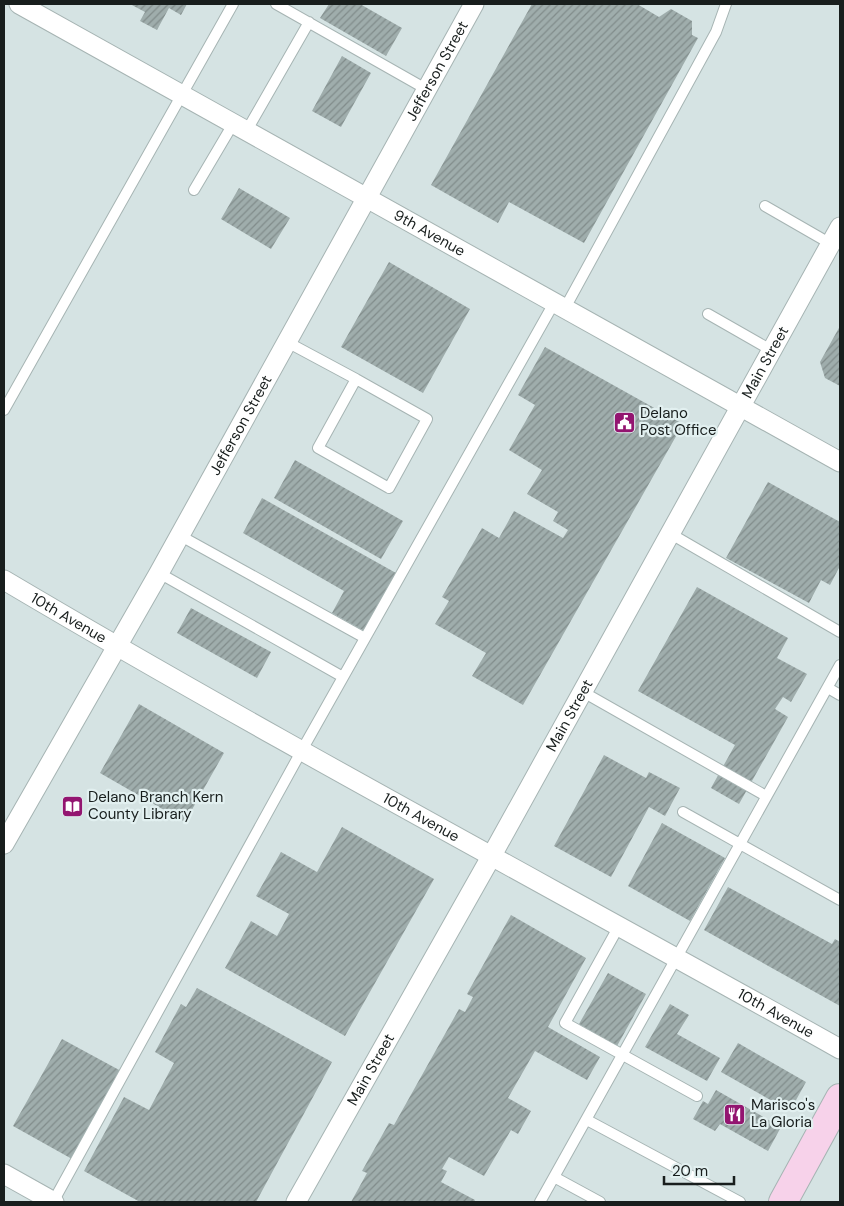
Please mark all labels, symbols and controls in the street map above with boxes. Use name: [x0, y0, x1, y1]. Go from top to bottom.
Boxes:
street label: Jefferson Street: [401, 17, 473, 125]
street label: 9th Avenue: [390, 205, 469, 261]
street label: Main Street: [737, 322, 793, 402]
street label: Jefferson Street: [205, 372, 277, 479]
place label: Delano Post Office: [640, 403, 717, 440]
public building icon: Delano Post Office: [612, 410, 636, 434]
street label: 10th Avenue: [27, 588, 110, 648]
street label: Main Street: [541, 676, 597, 755]
place label: Delano Branch Kern County Library: [88, 787, 223, 824]
street label: 10th Avenue: [379, 788, 463, 847]
library icon: Delano Branch Kern County Library: [60, 794, 84, 818]
street label: 10th Avenue: [734, 984, 818, 1042]
street label: Main Street: [343, 1030, 399, 1109]
place label: Marisco's La Gloria: [751, 1095, 815, 1132]
restaurant icon: Marisco's La Gloria: [723, 1102, 747, 1126]
scale bar: [664, 1154, 734, 1186]
text: 20 m: [672, 1161, 708, 1181]

